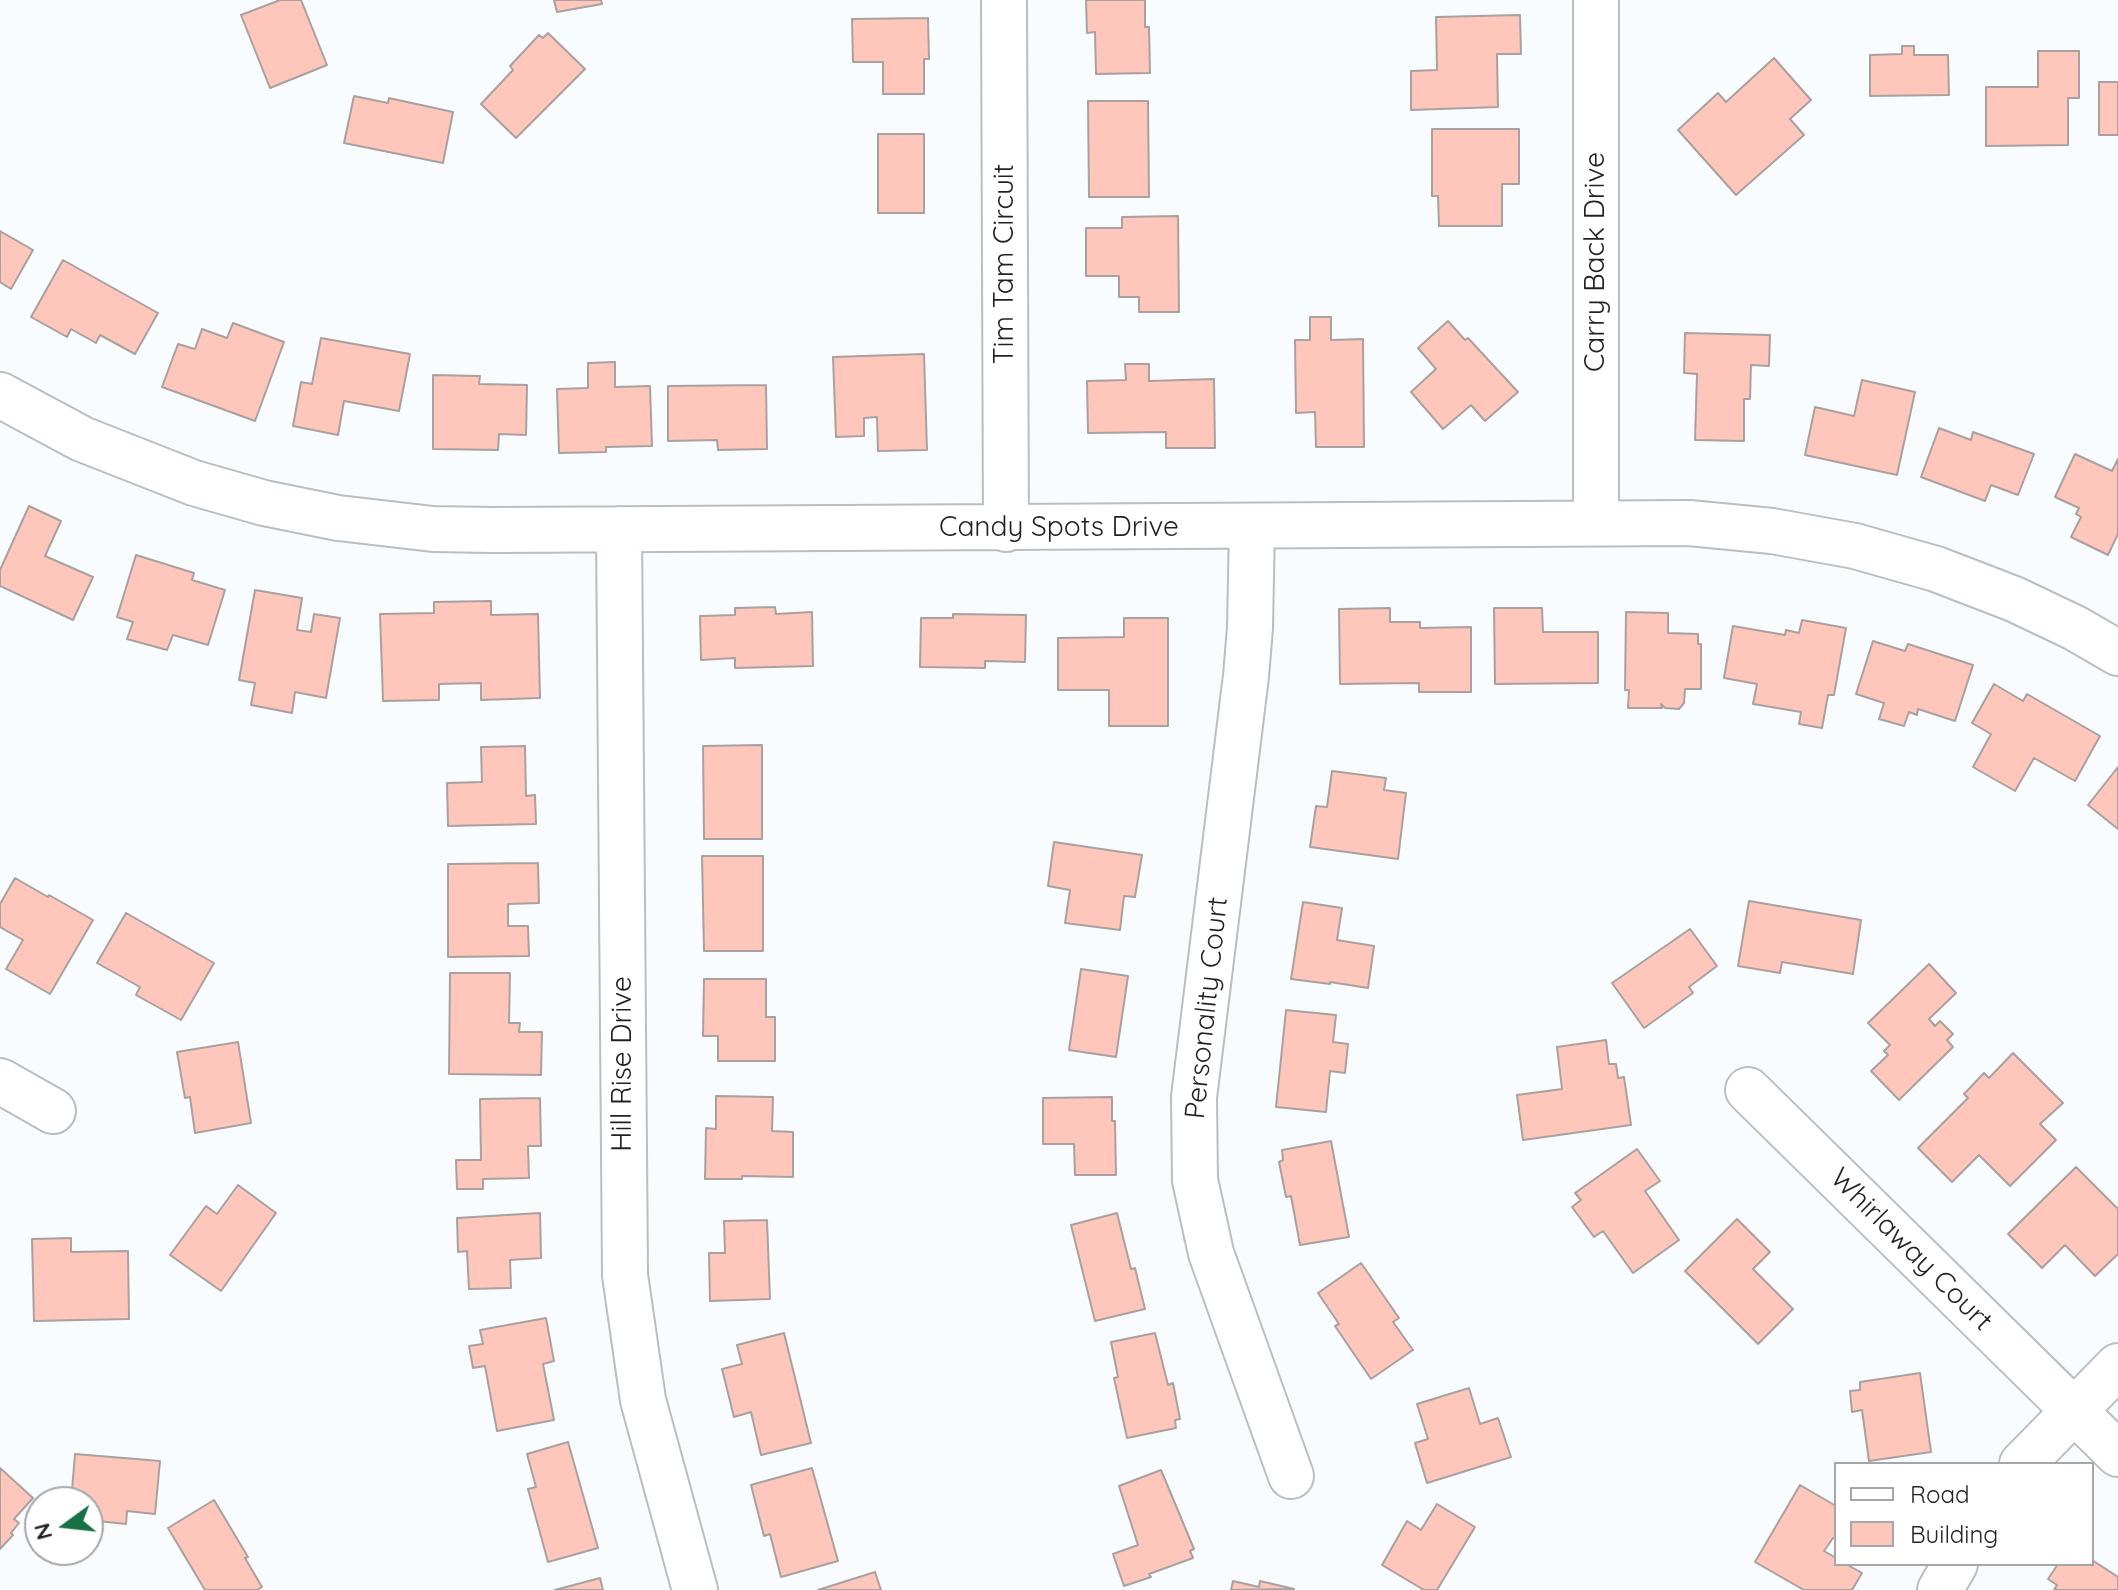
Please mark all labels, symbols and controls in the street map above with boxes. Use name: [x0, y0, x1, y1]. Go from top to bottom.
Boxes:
street label: Carry Back Drive: [1579, 152, 1613, 372]
street label: Tim Tam Circuit: [988, 164, 1022, 364]
street label: Candy Spots Drive: [939, 511, 1179, 545]
street label: Personality Court: [1179, 895, 1235, 1121]
street label: Hill Rise Drive: [606, 976, 640, 1152]
street label: Whirlaway Court: [1823, 1162, 1999, 1338]
legend: [1834, 1462, 2094, 1566]
text: Road: [1910, 1479, 1970, 1509]
north arrow: [24, 1486, 104, 1566]
text: Building: [1910, 1519, 1998, 1549]
text: N: [27, 1520, 58, 1543]

